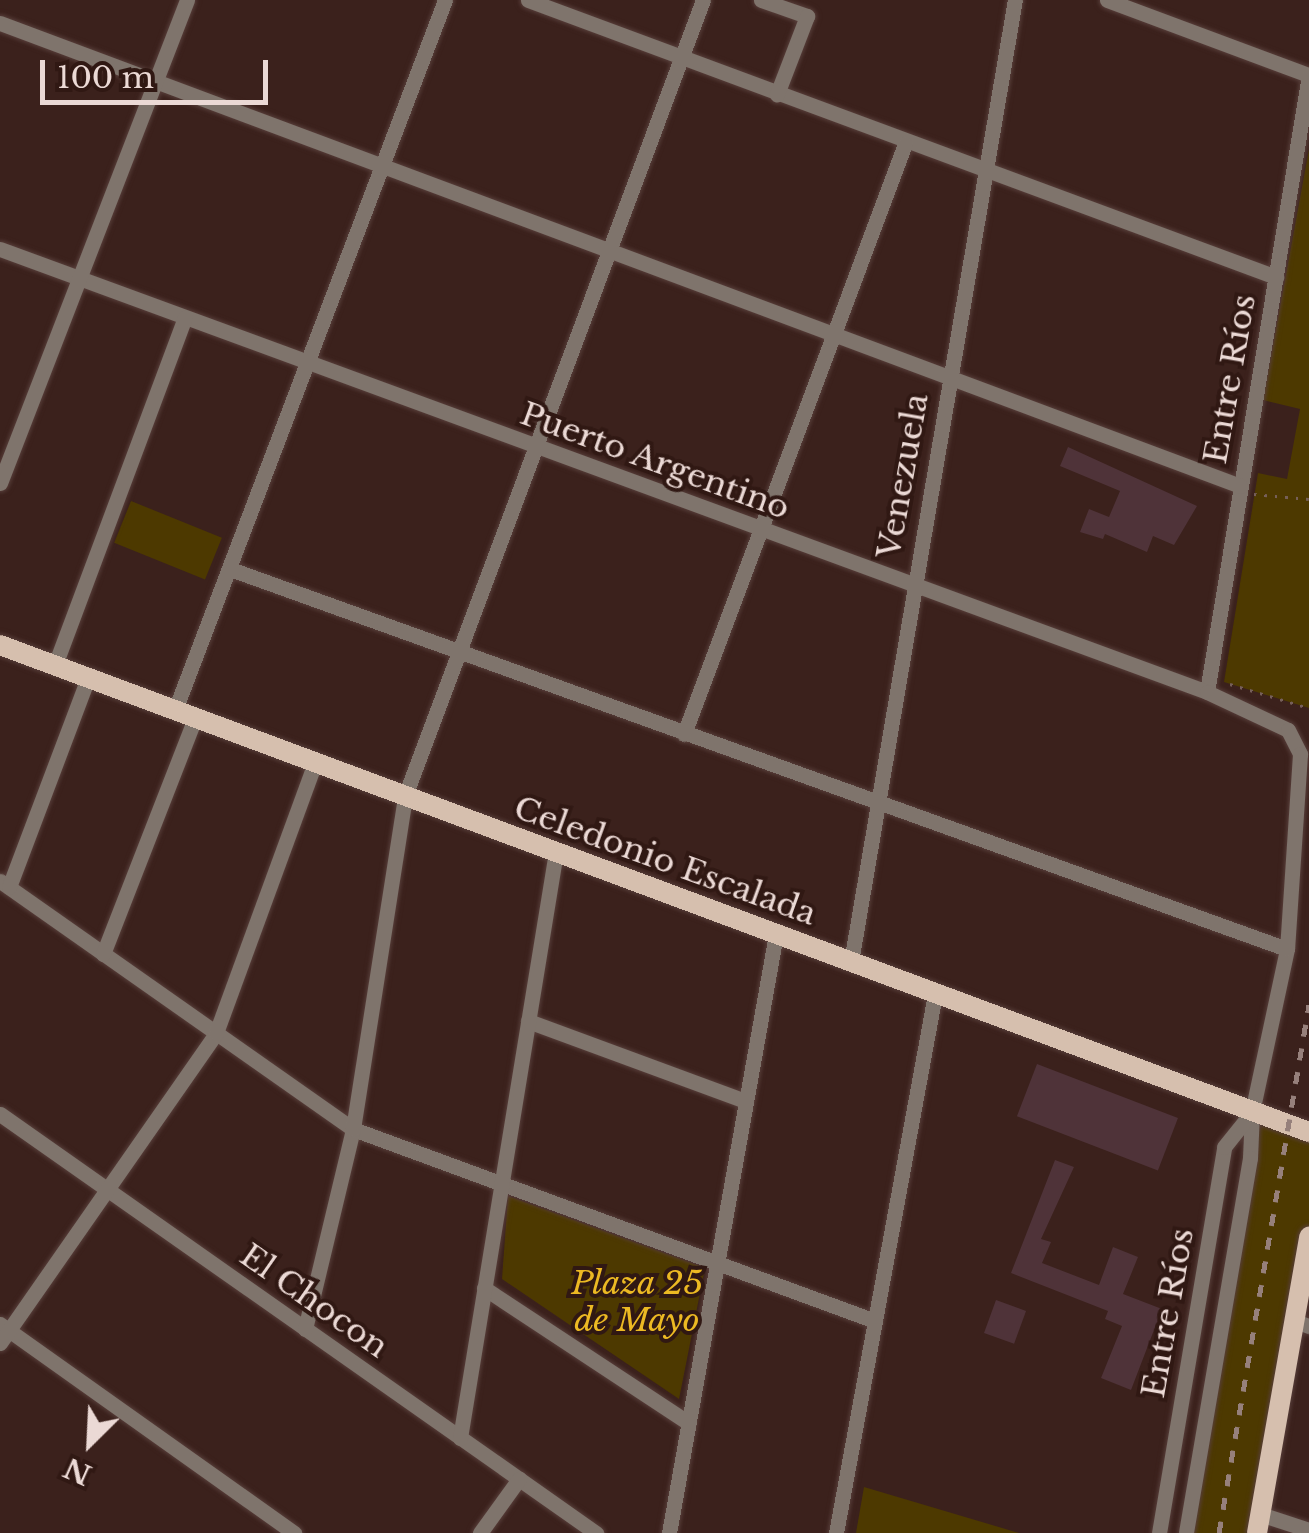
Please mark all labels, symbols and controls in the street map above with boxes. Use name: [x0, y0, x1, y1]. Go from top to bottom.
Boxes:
scale bar: [45, 40, 272, 102]
text: 100 m: [57, 59, 154, 96]
street label: Entre Ríos: [1196, 291, 1264, 467]
street label: Venezuela: [870, 391, 936, 561]
street label: Puerto Argentino: [515, 394, 795, 528]
street label: Celedonio Escalada: [509, 789, 821, 933]
street label: Entre Ríos: [1134, 1225, 1202, 1401]
street label: El Chocon: [233, 1236, 395, 1366]
park label: Plaza 25 de Mayo: [571, 1265, 703, 1340]
north arrow: [40, 1393, 140, 1493]
text: N: [58, 1450, 97, 1492]

